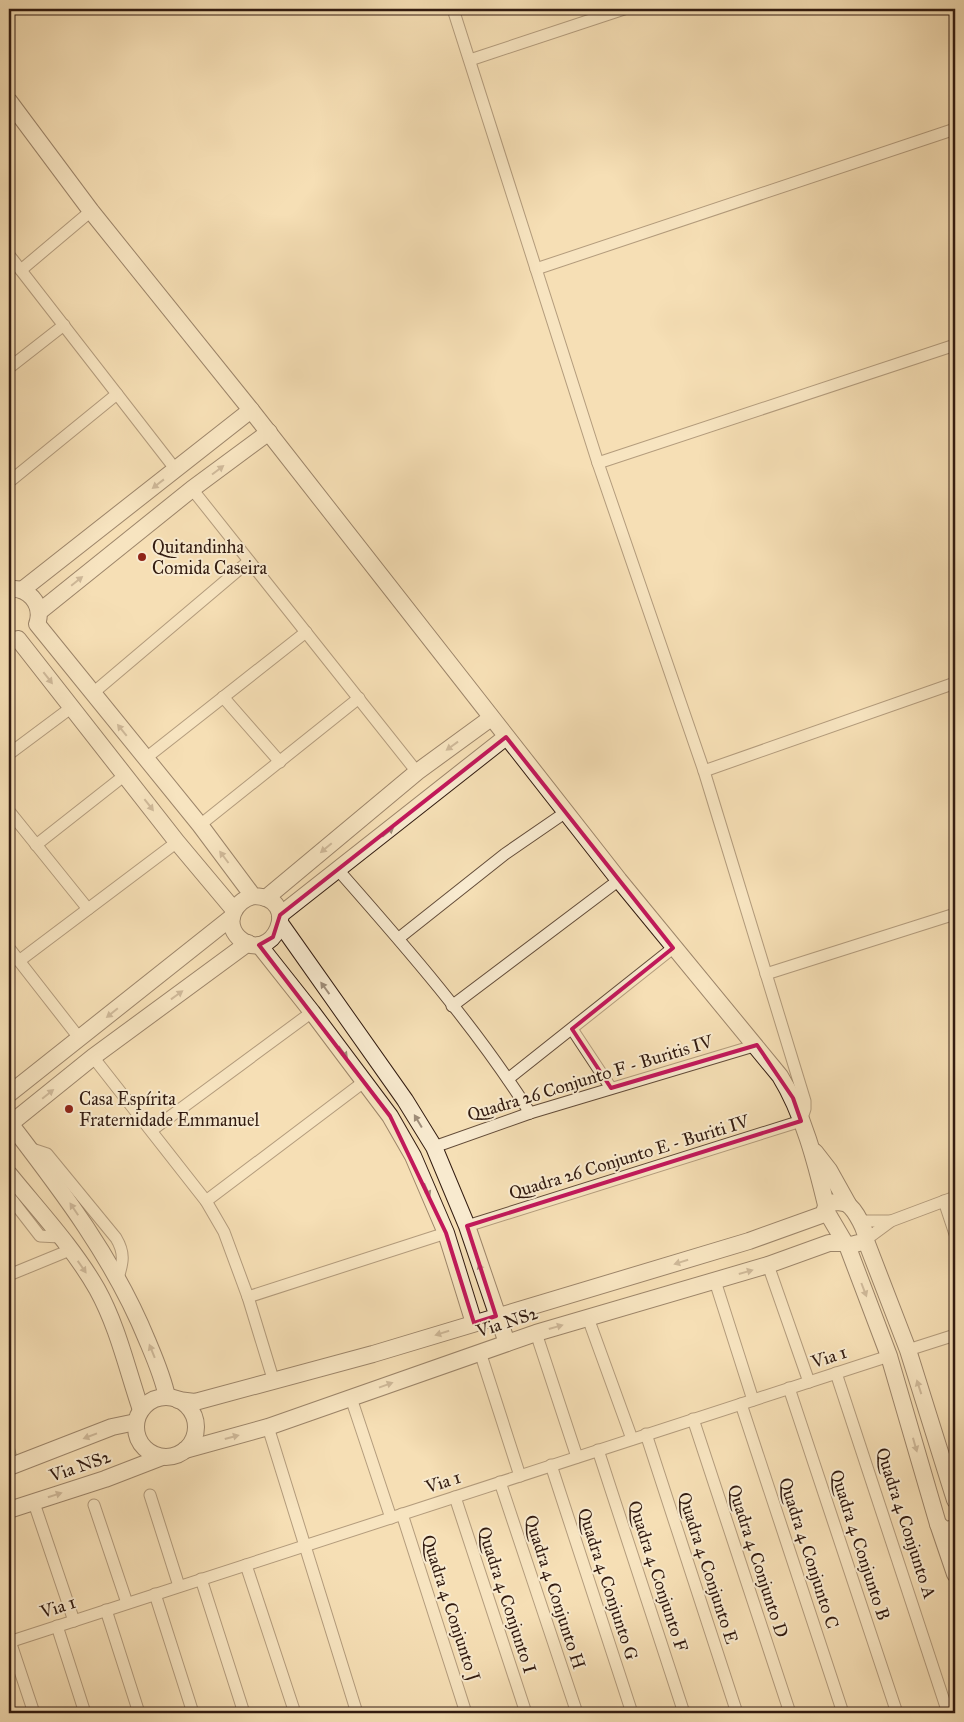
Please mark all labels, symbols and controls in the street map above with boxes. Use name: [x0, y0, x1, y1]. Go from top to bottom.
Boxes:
one-way arrow: [211, 465, 225, 475]
one-way arrow: [152, 478, 165, 489]
place label: Quitandinha Comida Caseira: [152, 536, 268, 579]
marker: Quitandinha Comida Caseira: [136, 551, 148, 563]
one-way arrow: [70, 576, 83, 587]
one-way arrow: [43, 671, 54, 684]
one-way arrow: [117, 723, 128, 736]
one-way arrow: [446, 741, 459, 752]
one-way arrow: [143, 799, 154, 812]
one-way arrow: [381, 827, 395, 837]
one-way arrow: [319, 843, 332, 854]
one-way arrow: [218, 851, 229, 864]
one-way arrow: [320, 981, 330, 995]
one-way arrow: [171, 990, 184, 1000]
one-way arrow: [105, 1008, 118, 1019]
street label: Quadra 26 Conjunto F - Buritis IV: [465, 1030, 717, 1126]
one-way arrow: [338, 1045, 348, 1059]
one-way arrow: [41, 1088, 54, 1099]
place label: Casa Espírita Fraternidade Emmanuel: [79, 1088, 259, 1131]
marker: Casa Espírita Fraternidade Emmanuel: [63, 1103, 75, 1115]
street label: Quadra 26 Conjunto E - Buriti IV: [506, 1109, 753, 1204]
one-way arrow: [413, 1114, 422, 1127]
one-way arrow: [424, 1183, 432, 1197]
one-way arrow: [69, 1202, 79, 1216]
one-way arrow: [673, 1258, 688, 1266]
one-way arrow: [77, 1261, 87, 1274]
one-way arrow: [477, 1262, 485, 1277]
one-way arrow: [739, 1267, 754, 1275]
one-way arrow: [861, 1283, 868, 1298]
street label: Via NS2: [473, 1302, 541, 1343]
one-way arrow: [549, 1323, 564, 1331]
one-way arrow: [434, 1330, 449, 1338]
street label: Via 1: [808, 1341, 850, 1373]
one-way arrow: [147, 1344, 155, 1358]
one-way arrow: [915, 1379, 922, 1394]
one-way arrow: [379, 1381, 394, 1389]
one-way arrow: [82, 1433, 97, 1440]
one-way arrow: [225, 1433, 240, 1441]
one-way arrow: [911, 1437, 919, 1452]
street label: Via NS2: [46, 1445, 114, 1487]
street label: Quadra 4 Conjunto A: [871, 1445, 941, 1601]
street label: Via 1: [422, 1466, 464, 1498]
street label: Quadra 4 Conjunto B: [825, 1467, 895, 1623]
street label: Quadra 4 Conjunto C: [774, 1475, 844, 1631]
street label: Quadra 4 Conjunto D: [723, 1482, 793, 1640]
street label: Quadra 4 Conjunto E: [673, 1489, 743, 1647]
one-way arrow: [48, 1491, 63, 1499]
street label: Quadra 4 Conjunto F: [623, 1498, 693, 1654]
street label: Quadra 4 Conjunto G: [573, 1505, 643, 1663]
street label: Quadra 4 Conjunto H: [520, 1512, 590, 1672]
street label: Quadra 4 Conjunto I: [473, 1524, 541, 1676]
street label: Quadra 4 Conjunto J: [416, 1532, 485, 1685]
street label: Via 1: [37, 1591, 79, 1623]

